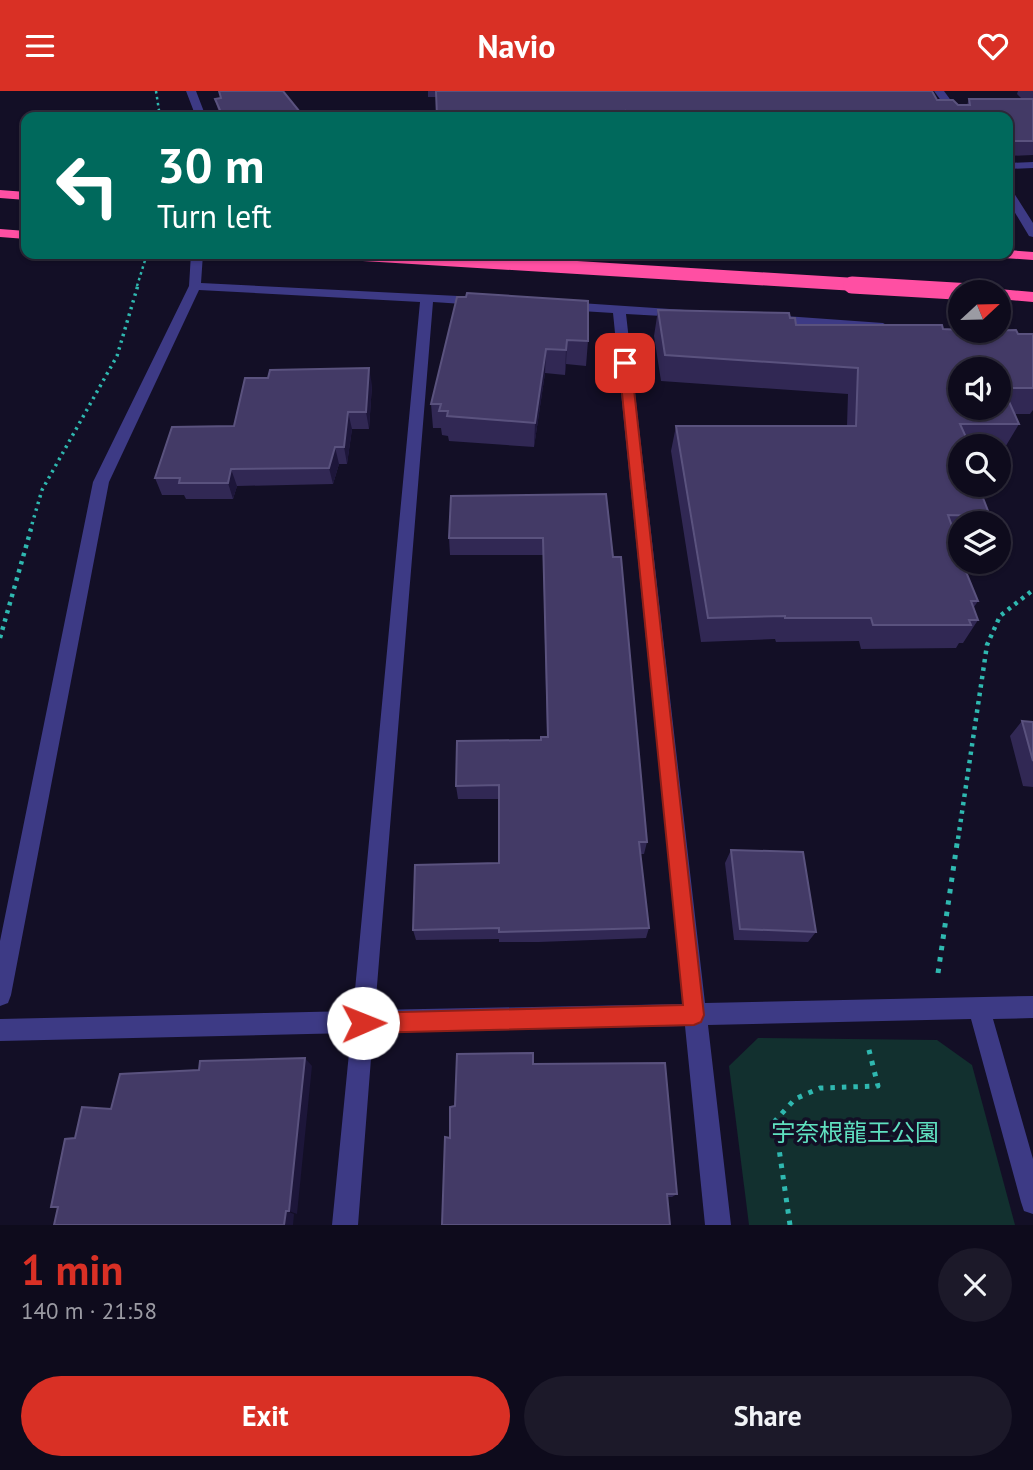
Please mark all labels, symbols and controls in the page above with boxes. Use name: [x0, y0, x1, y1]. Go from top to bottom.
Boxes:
text: Navio: [478, 25, 555, 67]
icon: menu: [21, 27, 59, 65]
icon: heart: [974, 27, 1012, 65]
text: 30 m: [157, 133, 264, 197]
icon: left: [42, 140, 133, 231]
text: Turn left: [157, 195, 272, 237]
north arrow: [948, 280, 1012, 343]
map controls: [948, 280, 1011, 574]
pin: [595, 333, 655, 393]
icon: arrive: [606, 344, 644, 382]
button: sound: [948, 357, 1011, 420]
button: search: [948, 434, 1011, 497]
button: layers: [948, 511, 1011, 574]
position arrow: [326, 986, 400, 1060]
park label: 宇奈根龍王公園: [771, 1117, 939, 1148]
text: 1 min: [21, 1242, 123, 1297]
button: close: [938, 1248, 1012, 1322]
text: 140 m · 21:58: [21, 1296, 157, 1325]
button: Exit: [21, 1376, 510, 1456]
button: Share: [524, 1376, 1012, 1456]

